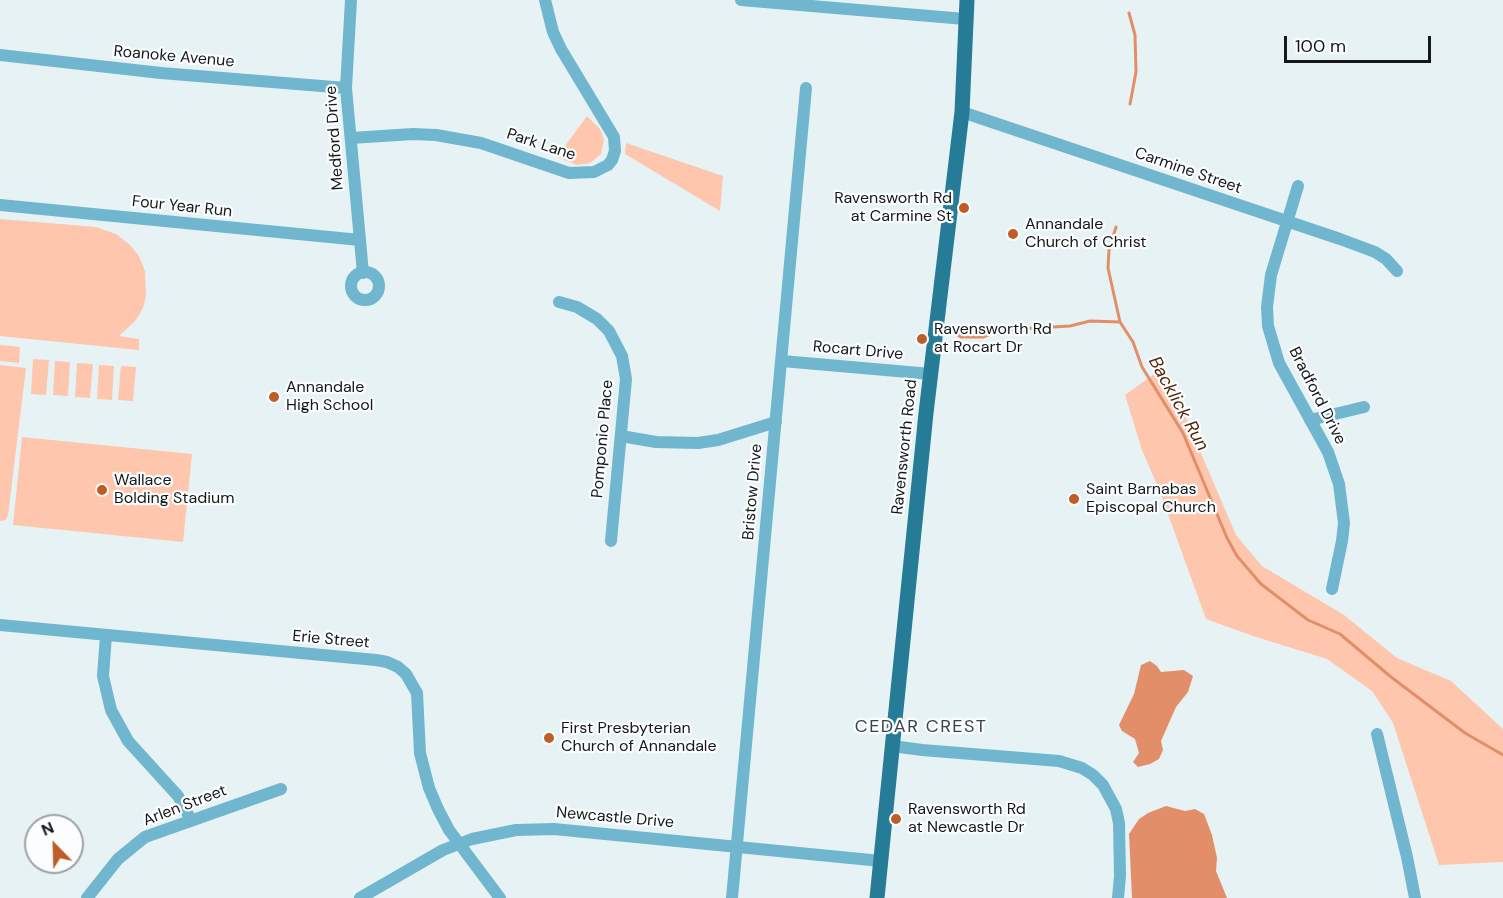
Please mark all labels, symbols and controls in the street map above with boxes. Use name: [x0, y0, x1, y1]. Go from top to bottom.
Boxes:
scale bar: [1287, 24, 1434, 62]
text: 100 m: [1295, 34, 1346, 58]
street label: Roanoke Avenue: [113, 42, 235, 72]
street label: Medford Drive: [322, 85, 348, 191]
street label: Park Lane: [504, 125, 578, 165]
street label: Carmine Street: [1132, 144, 1244, 198]
place label: Ravensworth Rd at Carmine St: [834, 189, 952, 227]
street label: Four Year Run: [131, 192, 233, 222]
marker: Ravensworth Rd at Carmine St: [957, 201, 971, 215]
place label: Annandale Church of Christ: [1025, 215, 1147, 253]
marker: Annandale Church of Christ: [1006, 227, 1020, 241]
place label: Ravensworth Rd at Rocart Dr: [934, 320, 1052, 358]
marker: Ravensworth Rd at Rocart Dr: [915, 332, 929, 346]
street label: Rocart Drive: [812, 337, 904, 365]
street label: Bradford Drive: [1284, 344, 1350, 448]
water label: Backlick Run: [1143, 353, 1213, 455]
place label: Annandale High School: [286, 378, 373, 416]
street label: Ravensworth Road: [888, 378, 922, 516]
street label: Pomponio Place: [588, 379, 618, 499]
marker: Annandale High School: [267, 390, 281, 404]
street label: Bristow Drive: [739, 443, 767, 541]
place label: Wallace Bolding Stadium: [114, 471, 234, 509]
place label: Saint Barnabas Episcopal Church: [1086, 480, 1216, 518]
marker: Wallace Bolding Stadium: [95, 483, 109, 497]
marker: Saint Barnabas Episcopal Church: [1067, 492, 1081, 506]
street label: Erie Street: [292, 627, 370, 653]
district label: CEDAR CREST: [855, 716, 987, 738]
place label: First Presbyterian Church of Annandale: [561, 719, 717, 757]
marker: First Presbyterian Church of Annandale: [542, 731, 556, 745]
street label: Arlen Street: [140, 781, 230, 831]
place label: Ravensworth Rd at Newcastle Dr: [908, 800, 1026, 838]
street label: Newcastle Drive: [555, 803, 675, 833]
marker: Ravensworth Rd at Newcastle Dr: [889, 812, 903, 826]
north arrow: [24, 814, 84, 874]
text: N: [38, 817, 57, 841]

